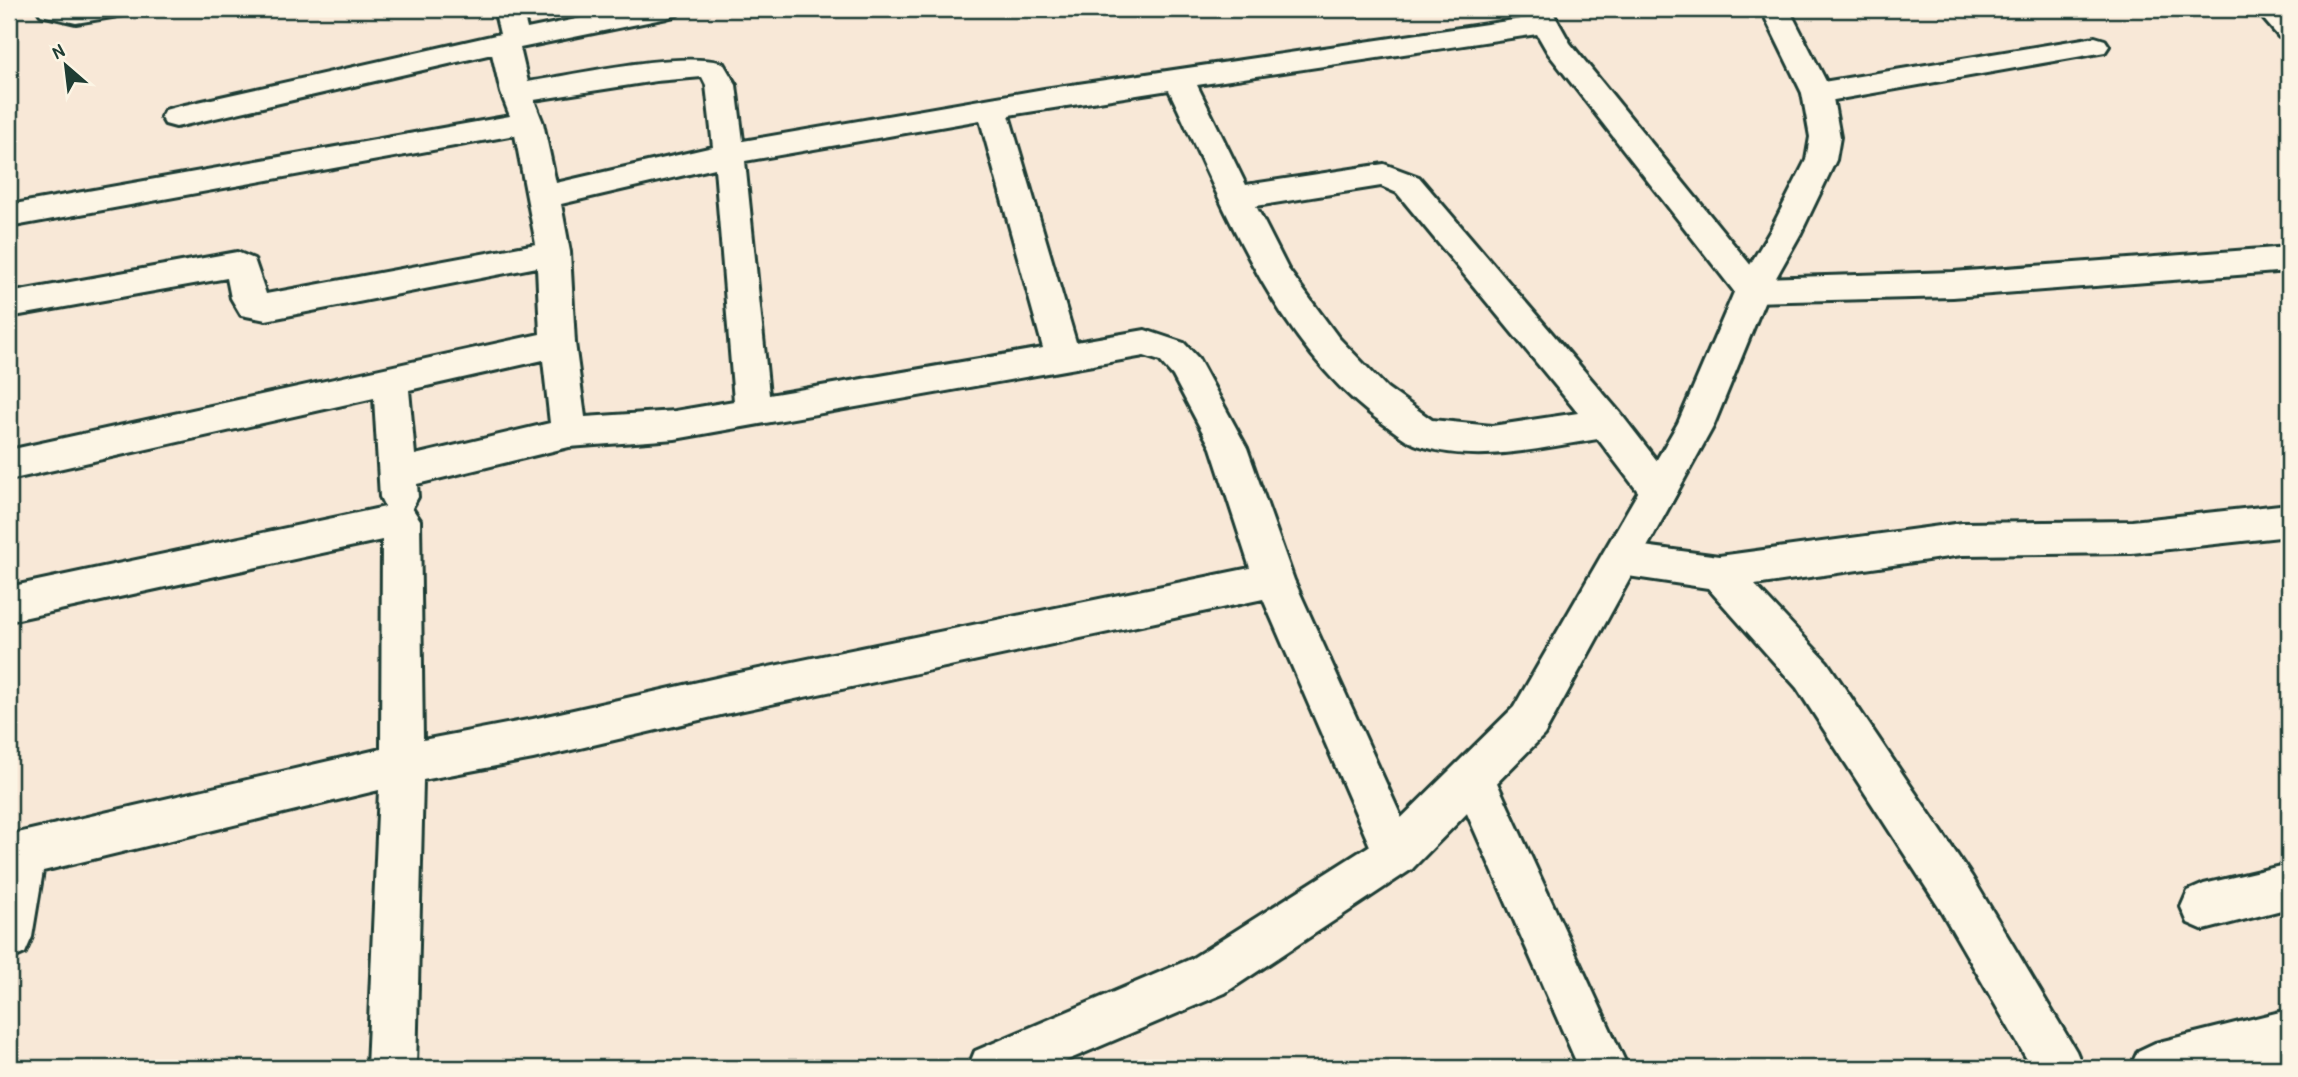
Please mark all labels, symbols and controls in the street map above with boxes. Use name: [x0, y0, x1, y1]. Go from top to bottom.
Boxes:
north arrow: [32, 32, 102, 102]
text: N: [47, 37, 69, 65]

